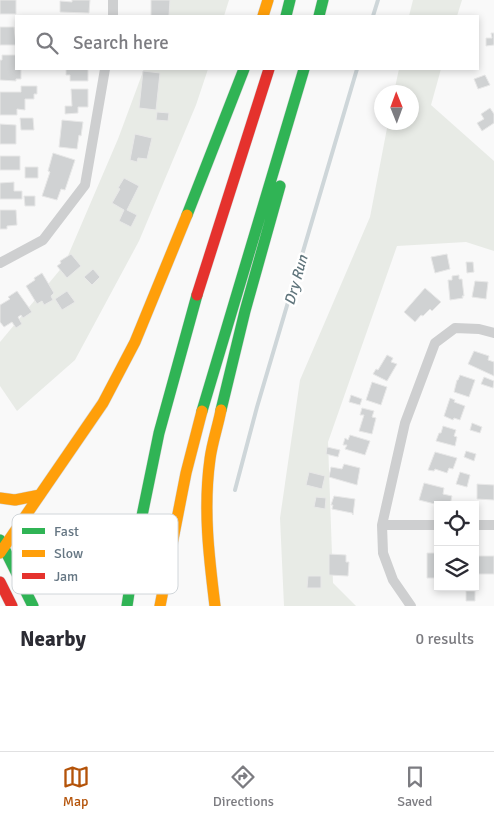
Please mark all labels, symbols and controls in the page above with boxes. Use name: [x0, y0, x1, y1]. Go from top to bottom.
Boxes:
search box: [15, 15, 479, 70]
icon: search: [33, 29, 61, 57]
text: Search here: [73, 31, 169, 55]
north arrow: [374, 85, 419, 130]
water label: Dry Run: [280, 252, 312, 307]
map controls: [434, 501, 479, 591]
button: locate: [434, 501, 479, 546]
legend: [12, 514, 178, 594]
text: Fast: [54, 523, 79, 540]
text: Slow: [54, 545, 83, 562]
button: layers: [434, 546, 479, 591]
text: Jam: [54, 568, 78, 585]
text: Nearby: [20, 626, 86, 652]
text: 0 results: [415, 629, 474, 649]
tab: Map: [62, 763, 90, 810]
tab: Directions: [213, 763, 274, 810]
tab: Saved: [397, 763, 432, 810]

